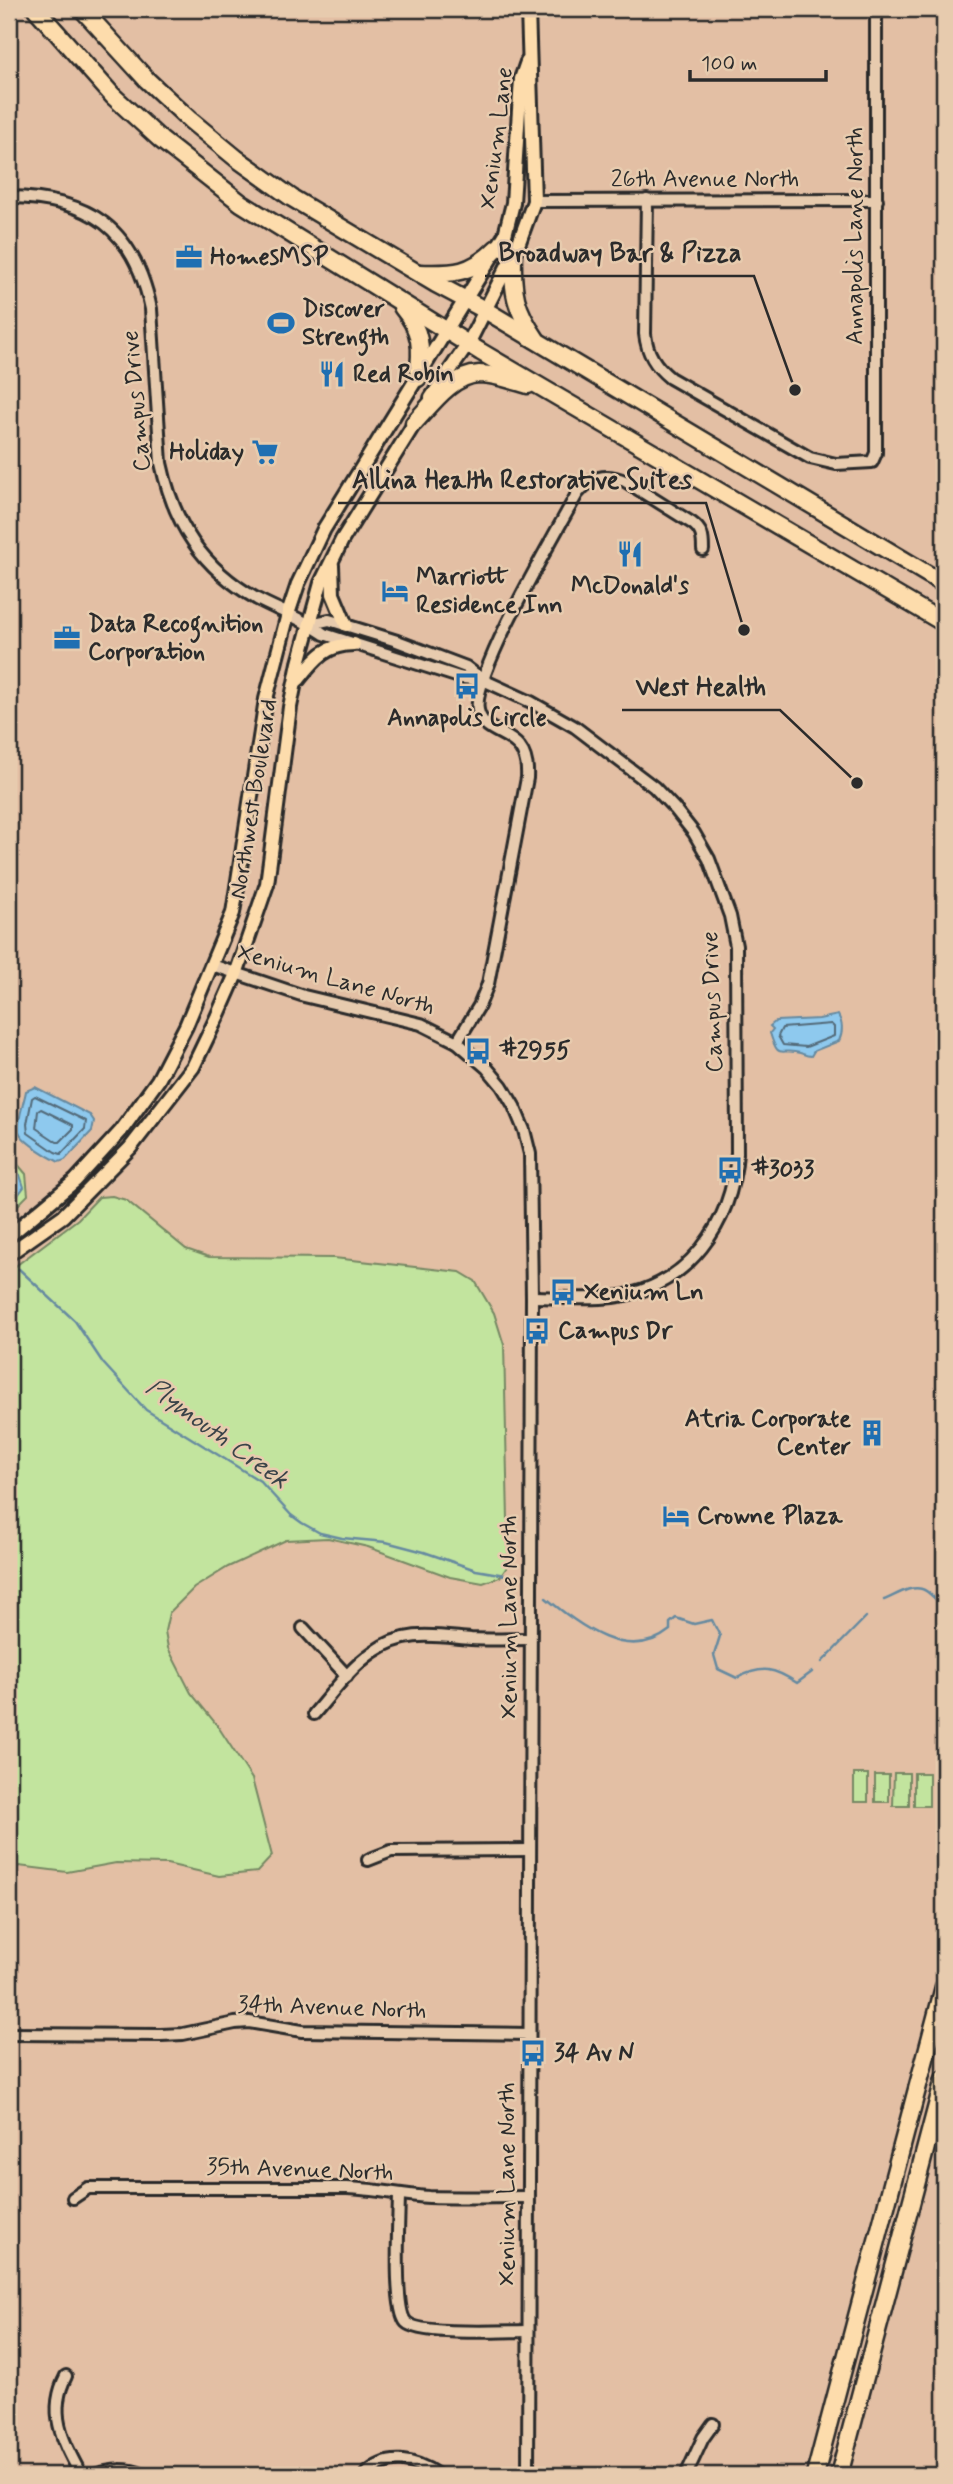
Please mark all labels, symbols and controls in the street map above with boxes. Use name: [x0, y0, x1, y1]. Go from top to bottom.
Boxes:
scale bar: [690, 38, 827, 82]
text: 100 m: [701, 50, 757, 78]
street label: Xenium Lane: [473, 65, 521, 211]
street label: Annapolis Lane North: [840, 127, 871, 345]
street label: 26th Avenue North: [611, 164, 799, 195]
callout: Broadway Bar & Pizza: [485, 229, 754, 276]
text: Broadway Bar & Pizza: [498, 237, 742, 271]
office icon: HomesMSP: [174, 242, 204, 272]
place label: HomesMSP: [210, 242, 328, 273]
place label: Discover Strength: [302, 294, 389, 356]
sports icon: Discover Strength: [266, 308, 296, 338]
street label: Campus Drive: [115, 329, 159, 473]
restaurant icon: Red Robin: [317, 359, 347, 389]
place label: Red Robin: [353, 359, 454, 390]
place label: Holiday: [169, 437, 244, 468]
supermarket icon: Holiday: [250, 437, 280, 467]
callout: Allina Health Restorative Suites: [338, 456, 706, 503]
text: Allina Health Restorative Suites: [352, 464, 692, 498]
restaurant icon: McDonald's: [615, 539, 645, 569]
place label: Marriott Residence Inn: [416, 562, 563, 621]
place label: McDonald's: [571, 571, 689, 602]
hotel icon: Marriott Residence Inn: [380, 576, 410, 606]
place label: Data Recognition Corporation: [88, 609, 263, 668]
office icon: Data Recognition Corporation: [52, 623, 82, 653]
callout: West Health: [622, 663, 780, 710]
bus stop icon: Annapolis Circle: [452, 671, 482, 701]
text: West Health: [635, 671, 766, 705]
street label: Northwest Boulevard: [223, 697, 285, 901]
place label: Annapolis Circle: [387, 703, 547, 734]
street label: Campus Drive: [695, 931, 731, 1073]
street label: Xenium Lane North: [234, 937, 438, 1023]
bus stop icon: #2955: [463, 1036, 493, 1066]
place label: #2955: [498, 1036, 571, 1067]
bus stop icon: #3033: [715, 1155, 745, 1185]
place label: #3033: [750, 1155, 814, 1186]
bus stop icon: Xenium Ln: [548, 1277, 578, 1307]
place label: Xenium Ln: [584, 1277, 704, 1308]
bus stop icon: Campus Dr: [522, 1316, 552, 1346]
place label: Campus Dr: [558, 1316, 673, 1347]
water label: Plymouth Creek: [139, 1371, 295, 1497]
place label: Atria Corporate Center: [685, 1404, 851, 1463]
building icon: Atria Corporate Center: [857, 1418, 887, 1448]
hotel icon: Crowne Plaza: [661, 1501, 691, 1531]
place label: Crowne Plaza: [697, 1501, 843, 1532]
street label: Xenium Lane North: [494, 1515, 525, 1719]
street label: 34th Avenue North: [237, 1989, 427, 2027]
bus stop icon: 34 Av N: [518, 2038, 548, 2068]
place label: 34 Av N: [554, 2038, 635, 2069]
street label: Xenium Lane North: [492, 2082, 523, 2286]
street label: 35th Avenue North: [206, 2151, 394, 2189]

